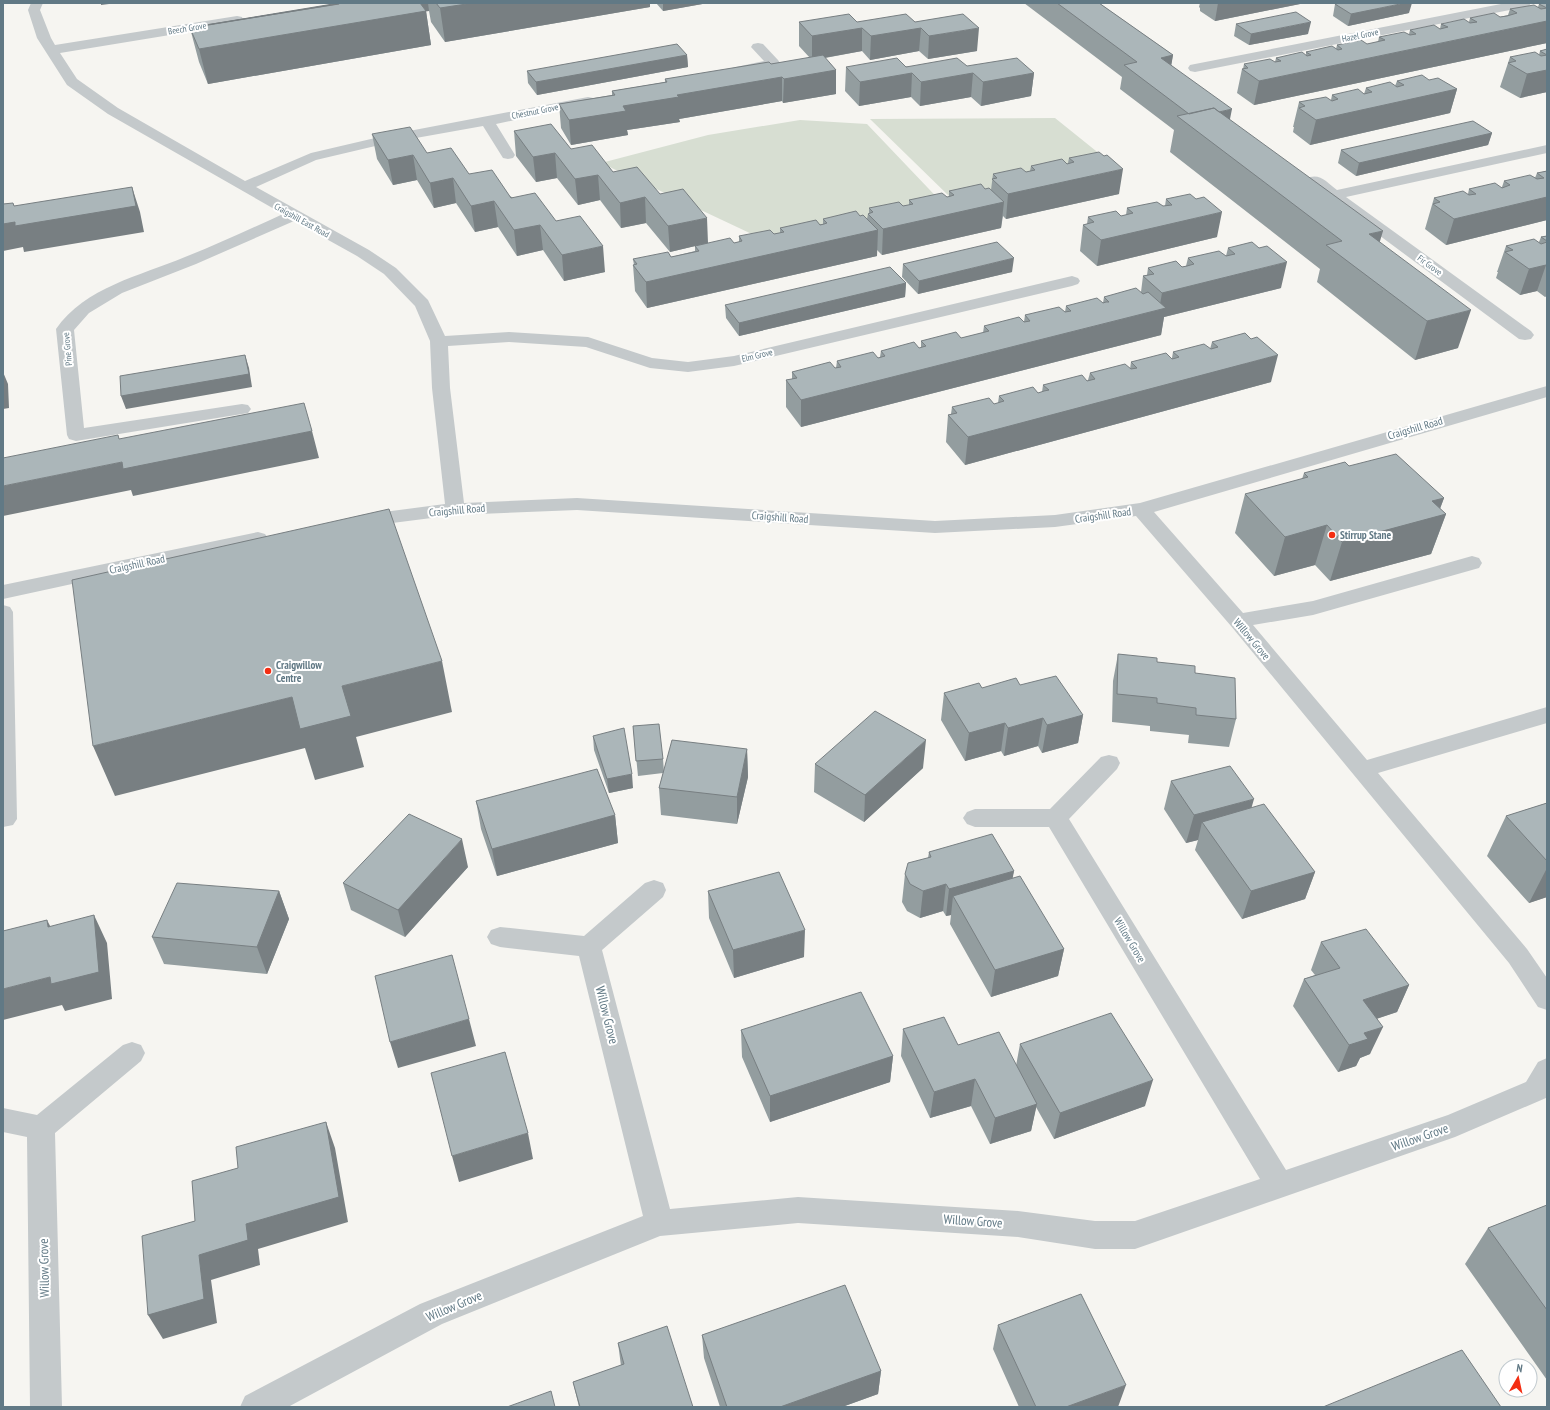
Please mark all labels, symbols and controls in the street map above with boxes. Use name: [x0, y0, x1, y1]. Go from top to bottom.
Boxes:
street label: Beech Grove: [167, 20, 207, 36]
street label: Hazel Grove: [1341, 26, 1380, 44]
street label: Chestnut Grove: [511, 101, 560, 121]
street label: Craigshill East Road: [273, 200, 332, 240]
street label: Fir Grove: [1415, 252, 1445, 278]
street label: Pine Grove: [60, 332, 74, 366]
street label: Elm Grove: [740, 346, 774, 364]
street label: Craigshill Road: [1386, 413, 1444, 443]
street label: Craigshill Road: [428, 501, 486, 519]
street label: Craigshill Road: [1074, 504, 1132, 526]
street label: Craigshill Road: [751, 508, 809, 526]
place label: Stirrup Stane: [1340, 528, 1392, 542]
marker: Stirrup Stane: [1327, 530, 1337, 540]
street label: Craigshill Road: [108, 551, 166, 577]
street label: Willow Grove: [1231, 615, 1274, 663]
place label: Craigwillow Centre: [276, 658, 322, 685]
marker: Craigwillow Centre: [263, 666, 273, 676]
street label: Willow Grove: [1111, 915, 1149, 965]
street label: Willow Grove: [592, 984, 622, 1046]
street label: Willow Grove: [1389, 1119, 1451, 1155]
street label: Willow Grove: [943, 1210, 1003, 1232]
street label: Willow Grove: [35, 1238, 53, 1298]
street label: Willow Grove: [423, 1287, 485, 1325]
north arrow: [1498, 1358, 1538, 1398]
text: N: [1516, 1361, 1524, 1376]

